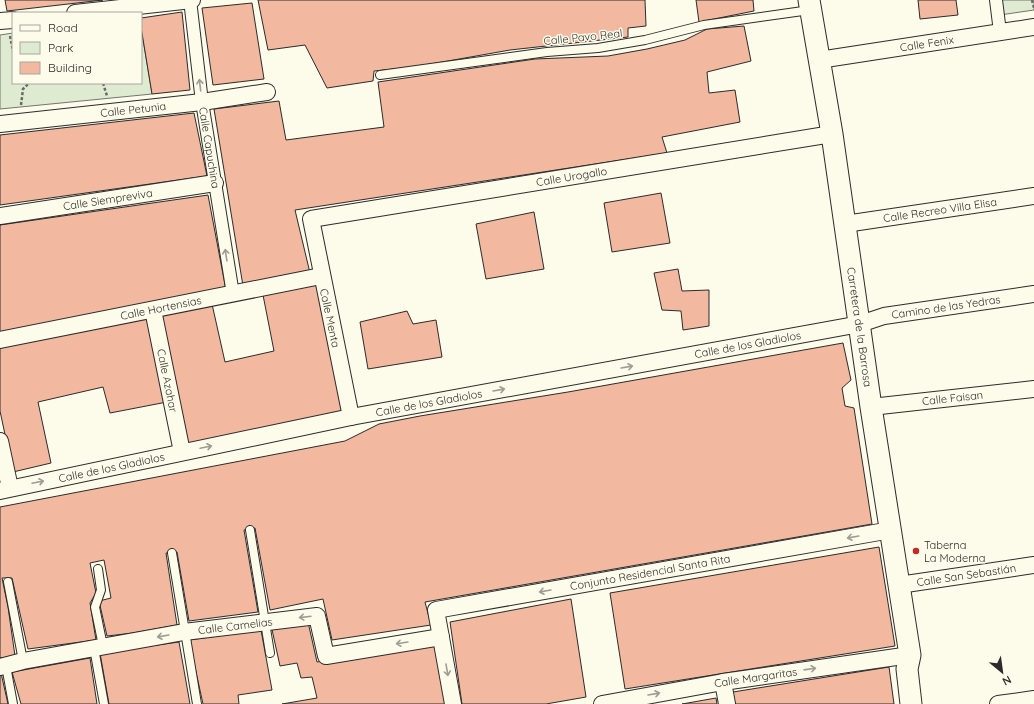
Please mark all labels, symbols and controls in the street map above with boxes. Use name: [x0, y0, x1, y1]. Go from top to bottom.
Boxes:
legend: [12, 12, 142, 84]
text: Road: [48, 20, 78, 35]
street label: Calle Pavo Real: [543, 26, 623, 48]
street label: Calle Fenix: [899, 32, 955, 55]
text: Park: [48, 40, 73, 55]
text: Building: [48, 60, 92, 75]
one-way arrow: [197, 79, 204, 92]
street label: Calle Petunia: [100, 99, 167, 120]
street label: Calle Capuchina: [196, 106, 223, 189]
street label: Calle Urogallo: [535, 164, 608, 189]
street label: Calle Siempreviva: [62, 186, 153, 213]
street label: Calle Recreo Villa Elisa: [882, 195, 998, 225]
one-way arrow: [222, 249, 230, 262]
street label: Carretera de la Barrosa: [844, 266, 875, 388]
street label: Calle Menta: [317, 287, 343, 349]
street label: Camino de las Yedras: [890, 292, 1001, 322]
street label: Calle Hortensias: [119, 293, 203, 323]
street label: Calle de los Gladiolos: [693, 328, 802, 361]
street label: Calle Azahar: [154, 348, 181, 414]
one-way arrow: [620, 362, 633, 370]
street label: Calle de los Gladiolos: [375, 386, 483, 419]
one-way arrow: [492, 386, 505, 394]
street label: Calle Faisan: [921, 388, 984, 408]
one-way arrow: [200, 443, 213, 451]
street label: Calle de los Gladiolos: [57, 449, 166, 485]
one-way arrow: [31, 478, 44, 486]
one-way arrow: [847, 533, 860, 541]
place label: Taberna La Moderna: [924, 538, 985, 565]
marker: Taberna La Moderna: [911, 546, 921, 556]
street label: Conjunto Residencial Santa Rita: [569, 551, 731, 593]
street label: Calle San Sebastián: [916, 561, 1017, 589]
one-way arrow: [539, 587, 552, 595]
one-way arrow: [299, 613, 312, 621]
street label: Calle Camelias: [197, 614, 273, 637]
one-way arrow: [156, 632, 169, 640]
one-way arrow: [396, 639, 409, 647]
north arrow: [982, 652, 1022, 692]
one-way arrow: [443, 663, 451, 676]
street label: Calle Margaritas: [713, 664, 798, 690]
one-way arrow: [803, 665, 816, 673]
text: N: [1000, 673, 1014, 689]
one-way arrow: [648, 690, 661, 698]

